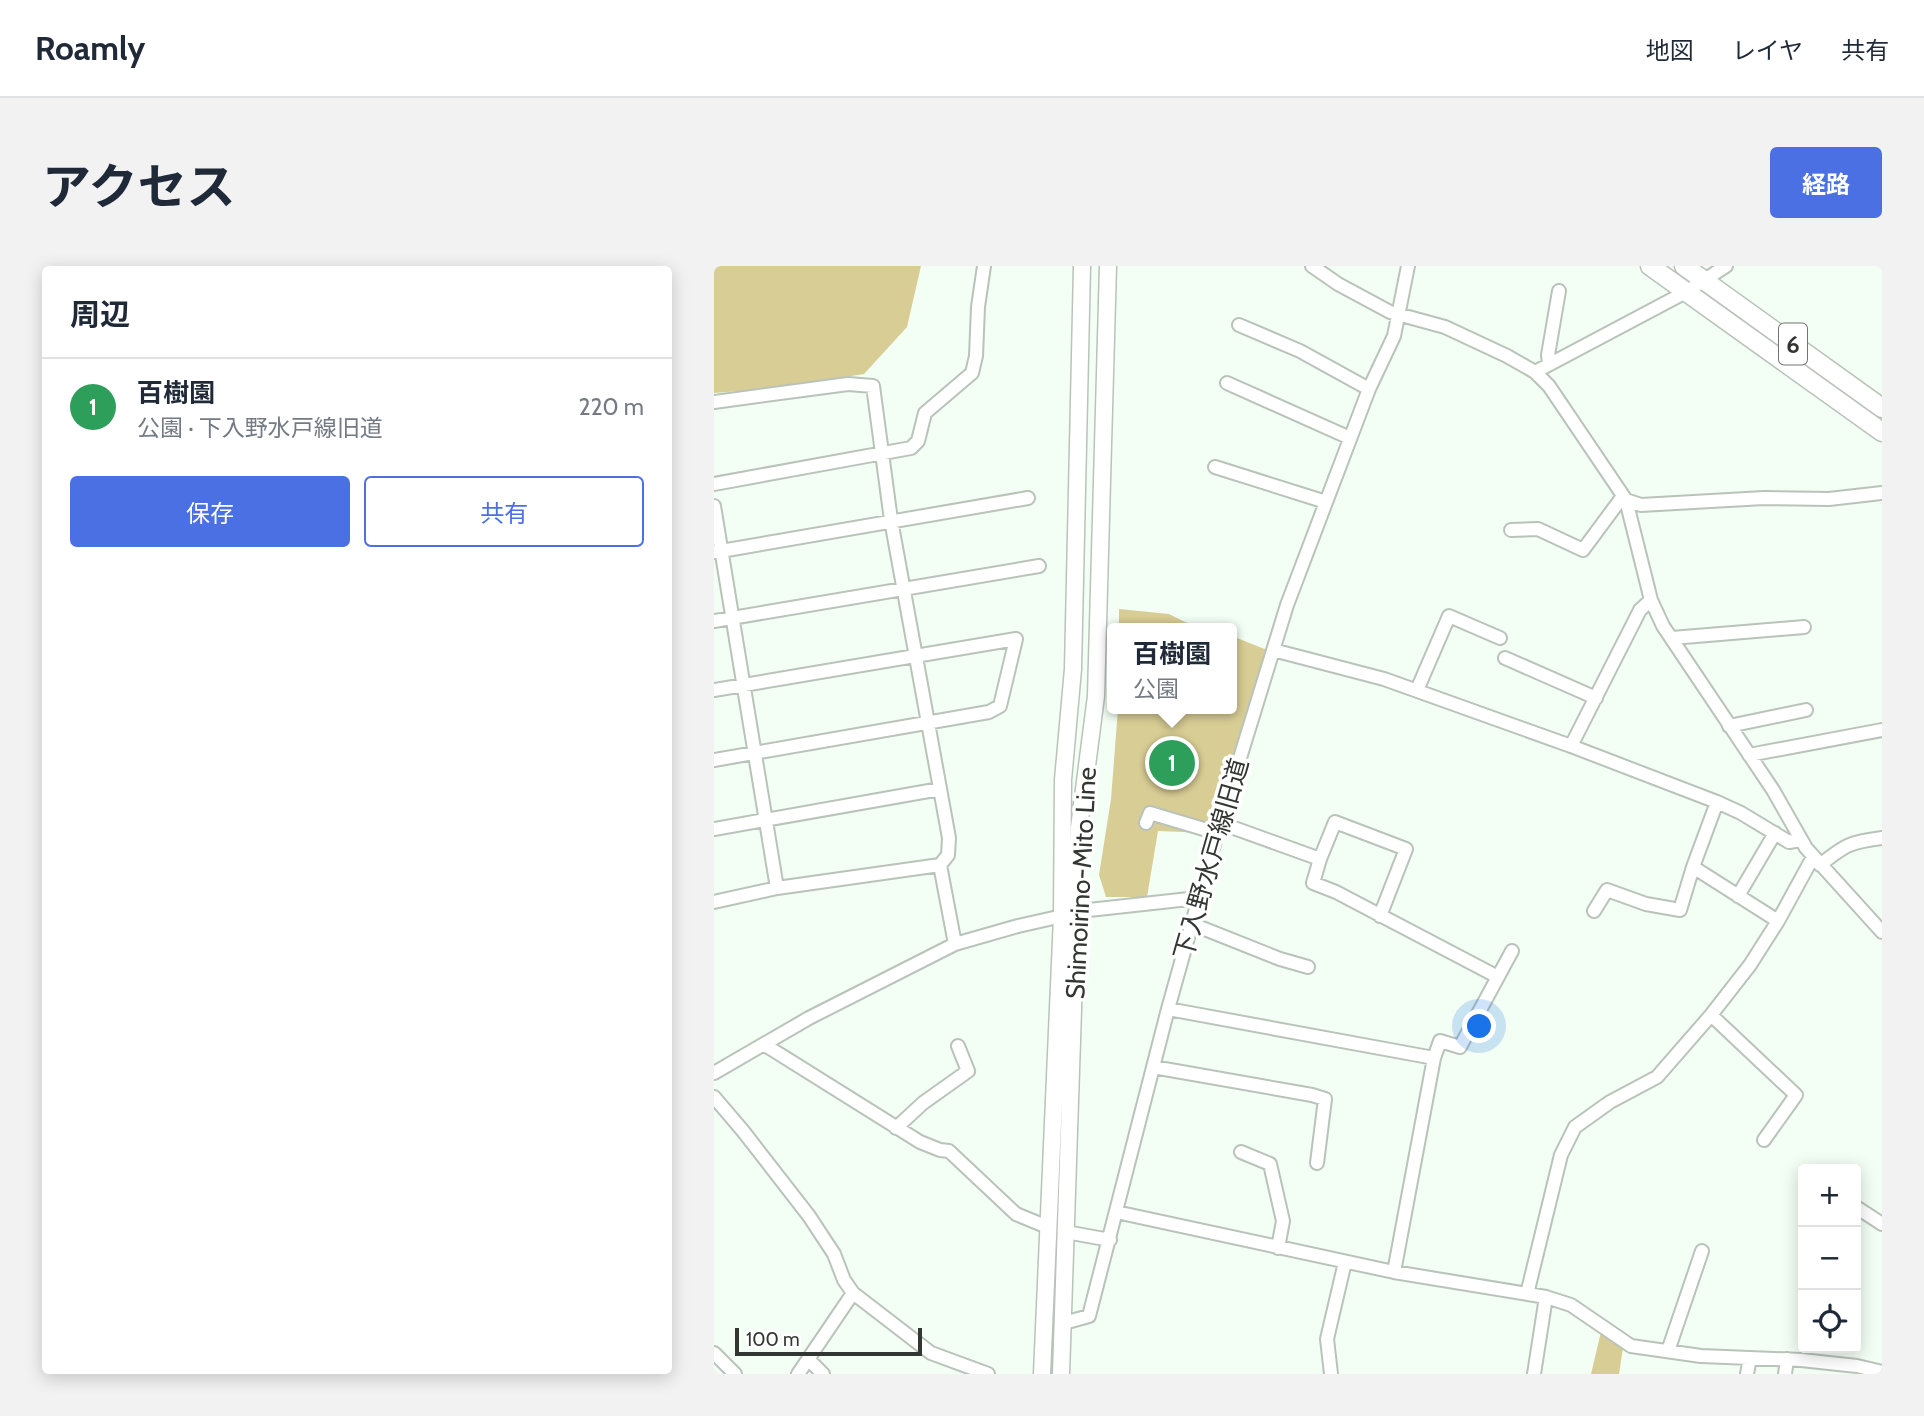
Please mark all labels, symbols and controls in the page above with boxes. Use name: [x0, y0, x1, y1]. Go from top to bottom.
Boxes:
text: Roamly: [35, 28, 145, 68]
text: 地図: [1646, 36, 1694, 65]
text: レイヤ: [1732, 36, 1803, 65]
text: 共有: [1841, 36, 1889, 65]
button: 経路: [1770, 147, 1882, 218]
text: アクセス: [42, 157, 236, 216]
text: 周辺: [70, 296, 130, 333]
road number: 6: [1779, 323, 1807, 364]
text: 百樹園: [137, 377, 215, 409]
text: 1: [89, 393, 97, 421]
text: 220 m: [578, 393, 644, 421]
text: 公園 · 下入野水戸線旧道: [137, 414, 383, 442]
button: 保存: [70, 476, 350, 547]
button: 共有: [364, 476, 644, 547]
popup: [1107, 623, 1237, 714]
text: 百樹園: [1133, 638, 1211, 670]
text: 公園: [1133, 675, 1179, 703]
pin: 1: [1149, 737, 1195, 789]
street label: 下入野水戸線旧道: [1167, 755, 1255, 963]
street label: Shimoirino-Mito Line: [1059, 766, 1103, 1000]
your location: [1462, 1009, 1496, 1043]
map controls: [1798, 1164, 1861, 1353]
button: +: [1798, 1164, 1861, 1227]
button: −: [1798, 1227, 1861, 1290]
button: locate: [1798, 1290, 1861, 1353]
scale bar: [735, 1325, 922, 1357]
text: 100 m: [746, 1328, 800, 1351]

